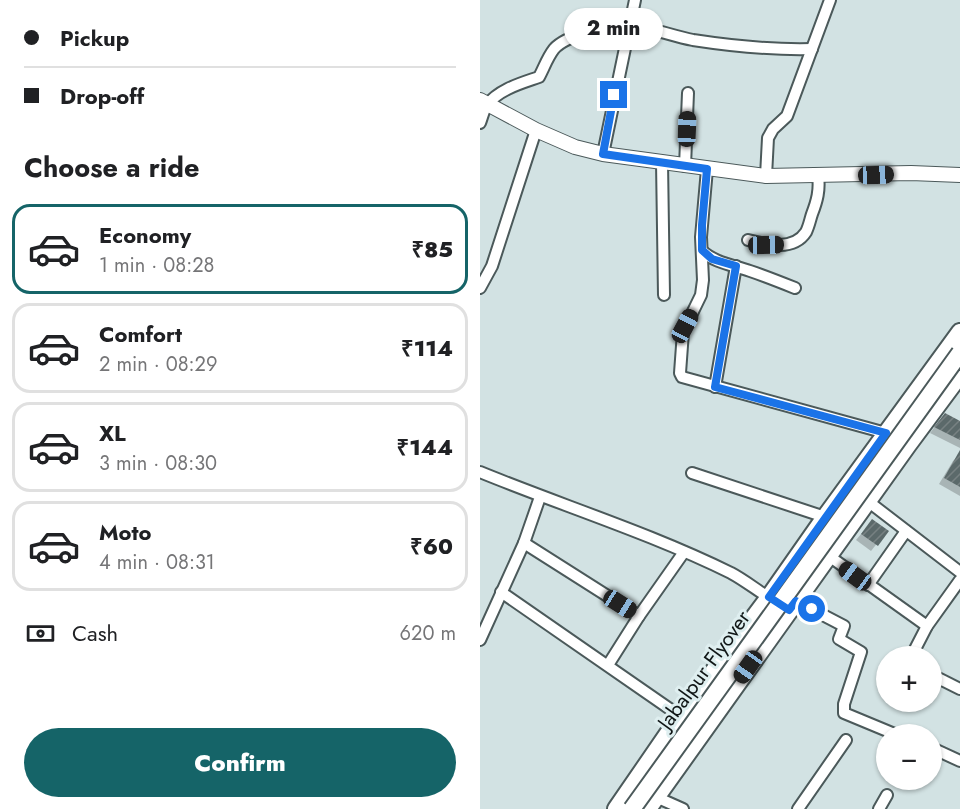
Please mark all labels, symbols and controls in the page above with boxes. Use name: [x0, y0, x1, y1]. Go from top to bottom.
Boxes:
callout: 2 min: [564, 8, 664, 50]
text: 2 min: [587, 14, 640, 43]
text: Pickup: [60, 22, 129, 54]
text: Drop-off: [60, 80, 144, 112]
route end: [600, 81, 627, 108]
car: [677, 111, 697, 147]
text: Choose a ride: [24, 148, 199, 187]
car: [858, 165, 894, 185]
text: Economy: [99, 219, 191, 251]
icon: car: [27, 222, 81, 276]
text: ₹85: [411, 233, 453, 265]
car: [748, 236, 784, 254]
text: 1 min · 08:28: [99, 251, 215, 280]
car: [669, 306, 701, 346]
text: Comfort: [99, 318, 182, 350]
icon: car: [27, 321, 81, 375]
text: ₹114: [401, 332, 453, 364]
text: 2 min · 08:29: [99, 350, 218, 379]
text: XL: [99, 417, 126, 449]
icon: car: [27, 420, 81, 474]
text: ₹144: [397, 431, 453, 463]
text: 3 min · 08:30: [99, 449, 217, 478]
text: Moto: [99, 516, 152, 548]
icon: car: [27, 519, 81, 573]
text: ₹60: [410, 530, 453, 562]
text: 4 min · 08:31: [99, 548, 215, 577]
car: [835, 558, 875, 594]
car: [600, 587, 640, 621]
route start: [798, 595, 825, 622]
street label: Jabalpur Flyover: [649, 604, 758, 738]
icon: cash: [24, 617, 57, 650]
text: Cash: [72, 617, 118, 649]
text: 620 m: [400, 619, 456, 648]
map controls: [876, 646, 942, 790]
button: +: [876, 646, 942, 712]
car: [730, 647, 766, 687]
button: −: [876, 724, 942, 790]
button: Confirm: [24, 728, 456, 797]

